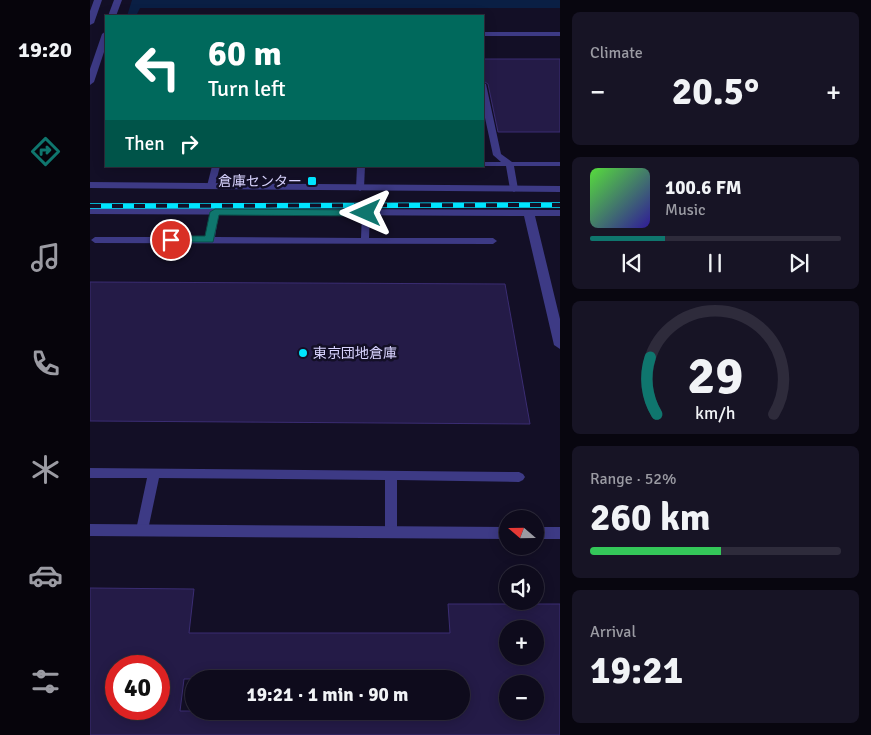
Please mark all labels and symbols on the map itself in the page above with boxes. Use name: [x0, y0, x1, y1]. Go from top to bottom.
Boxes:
place label: 倉庫センター: [218, 173, 302, 190]
marker: 倉庫センター: [306, 175, 318, 187]
position arrow: [339, 186, 391, 238]
pin: [150, 219, 192, 261]
place label: 東京団地倉庫: [313, 345, 397, 362]
marker: 東京団地倉庫: [297, 347, 309, 359]
north arrow: [499, 510, 544, 555]
speed limit sign: 40: [105, 655, 170, 720]

